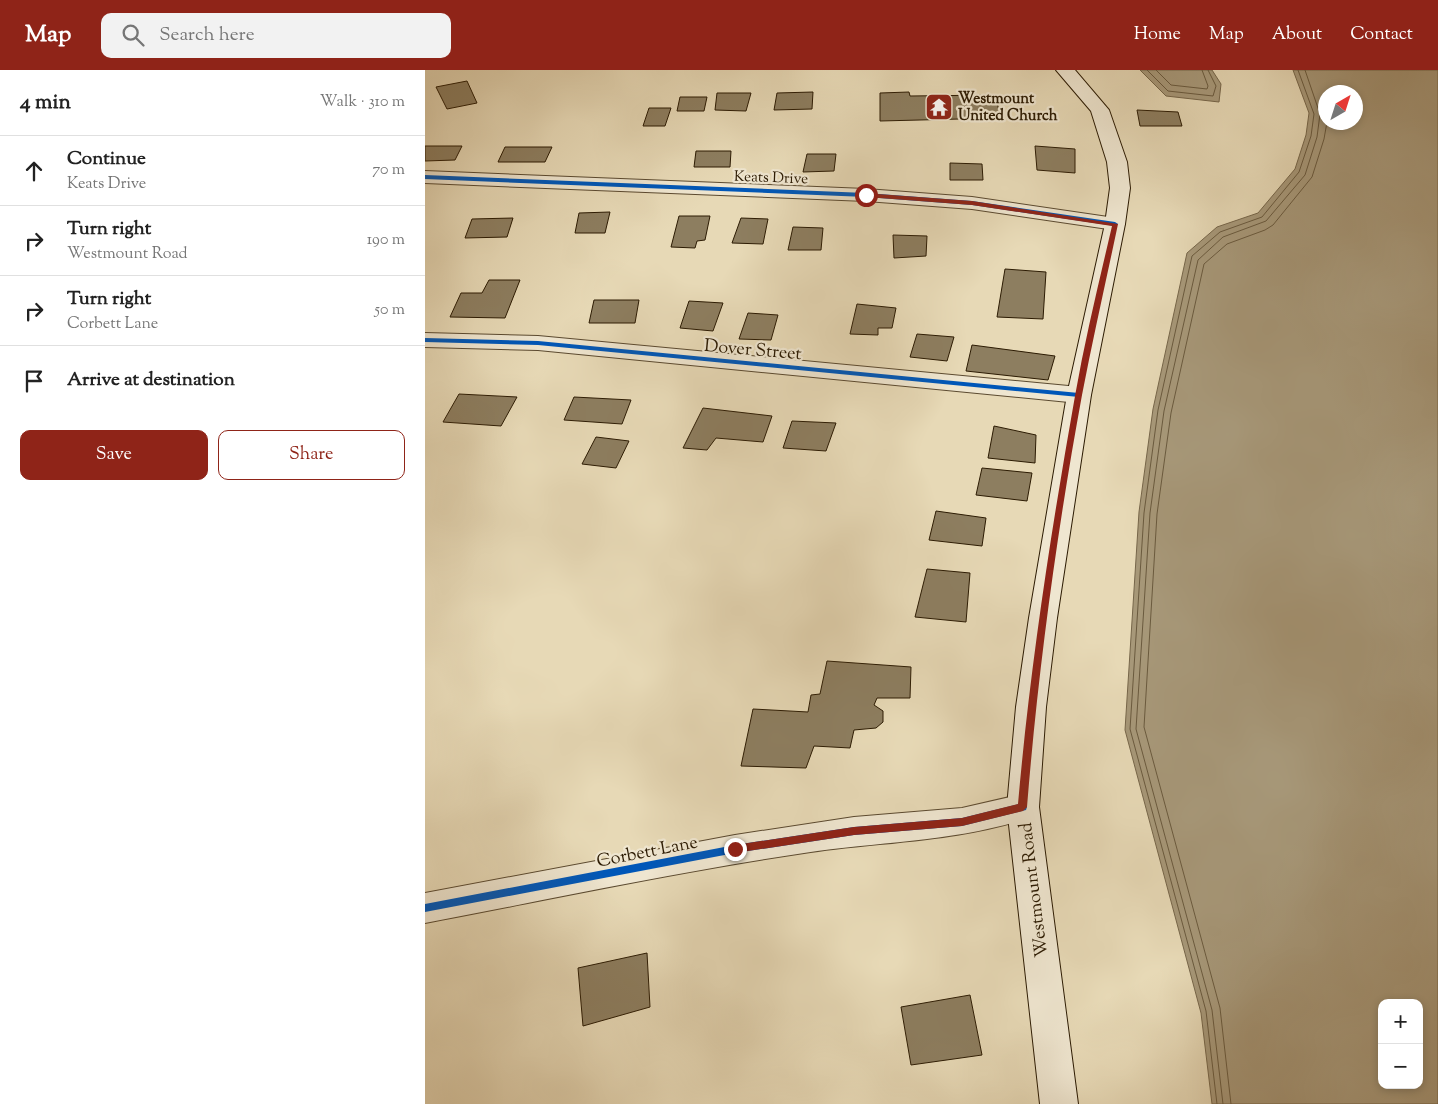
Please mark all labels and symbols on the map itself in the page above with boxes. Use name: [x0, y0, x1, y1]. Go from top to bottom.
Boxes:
north arrow: [1318, 85, 1363, 130]
place label: Westmount United Church: [958, 89, 1058, 127]
temple icon: Westmount United Church: [924, 92, 954, 122]
street label: Keats Drive: [733, 167, 808, 190]
route start: [855, 184, 878, 207]
street label: Dover Street: [703, 334, 803, 368]
street label: Westmount Road: [1014, 821, 1056, 959]
street label: Corbett Lane: [594, 830, 700, 876]
route end: [724, 838, 747, 861]

